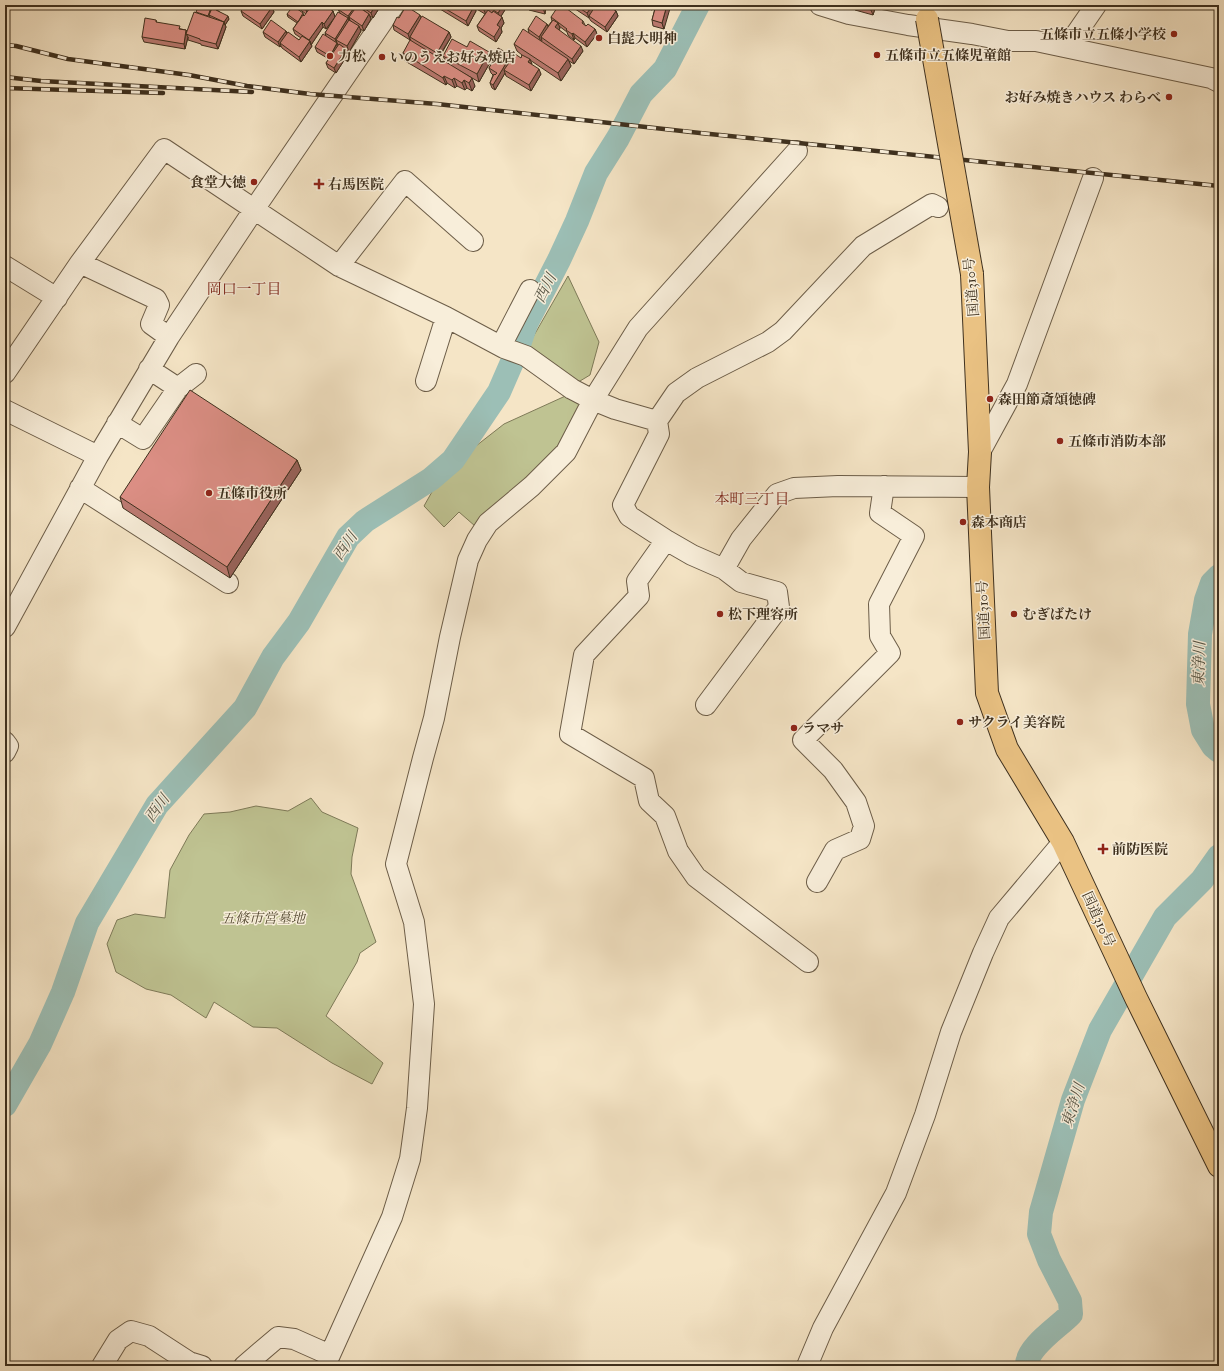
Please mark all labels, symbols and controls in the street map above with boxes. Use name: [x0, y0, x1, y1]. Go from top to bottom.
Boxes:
place label: 五條市立五條小学校: [1040, 26, 1166, 43]
marker: 五條市立五條小学校: [1169, 29, 1179, 39]
place label: 白髭大明神: [607, 30, 677, 47]
marker: 白髭大明神: [594, 33, 604, 43]
place label: 五條市立五條児童館: [885, 47, 1011, 64]
place label: 力松: [338, 48, 366, 65]
place label: いのうえお好み焼店: [390, 49, 516, 66]
marker: 五條市立五條児童館: [872, 50, 882, 60]
marker: 力松: [325, 51, 335, 61]
marker: いのうえお好み焼店: [377, 52, 387, 62]
place label: お好み焼きハウス わらべ: [1004, 89, 1161, 106]
marker: お好み焼きハウス わらべ: [1164, 92, 1174, 102]
place label: 食堂大徳: [190, 174, 246, 191]
place label: 右馬医院: [328, 176, 384, 193]
marker: 食堂大徳: [249, 177, 259, 187]
marker: 右馬医院: [313, 178, 325, 190]
street label: 国道310号: [960, 257, 983, 317]
water label: 西川: [530, 269, 562, 306]
district label: 岡口一丁目: [206, 280, 282, 299]
place label: 森田節斎頌徳碑: [998, 391, 1096, 408]
marker: 森田節斎頌徳碑: [985, 394, 995, 404]
place label: 五條市消防本部: [1068, 433, 1166, 450]
marker: 五條市消防本部: [1055, 436, 1065, 446]
place label: 五條市役所: [217, 485, 287, 502]
marker: 五條市役所: [204, 488, 214, 498]
district label: 本町三丁目: [714, 490, 790, 509]
place label: 森本商店: [971, 514, 1027, 531]
marker: 森本商店: [958, 517, 968, 527]
water label: 西川: [329, 527, 363, 564]
street label: 国道310号: [973, 580, 994, 640]
place label: 松下理容所: [728, 606, 798, 623]
place label: むぎばたけ: [1022, 606, 1092, 623]
marker: 松下理容所: [715, 609, 725, 619]
marker: むぎばたけ: [1009, 609, 1019, 619]
water label: 東浄川: [1190, 639, 1209, 687]
place label: サクライ美容院: [968, 714, 1065, 731]
marker: サクライ美容院: [955, 717, 965, 727]
place label: ラマサ: [802, 720, 844, 737]
marker: ラマサ: [789, 723, 799, 733]
water label: 西川: [141, 789, 175, 826]
place label: 前防医院: [1112, 841, 1168, 858]
marker: 前防医院: [1097, 843, 1109, 855]
street label: 国道310号: [1078, 889, 1119, 950]
park label: 五條市営墓地: [221, 910, 307, 927]
water label: 東浄川: [1057, 1079, 1090, 1129]

